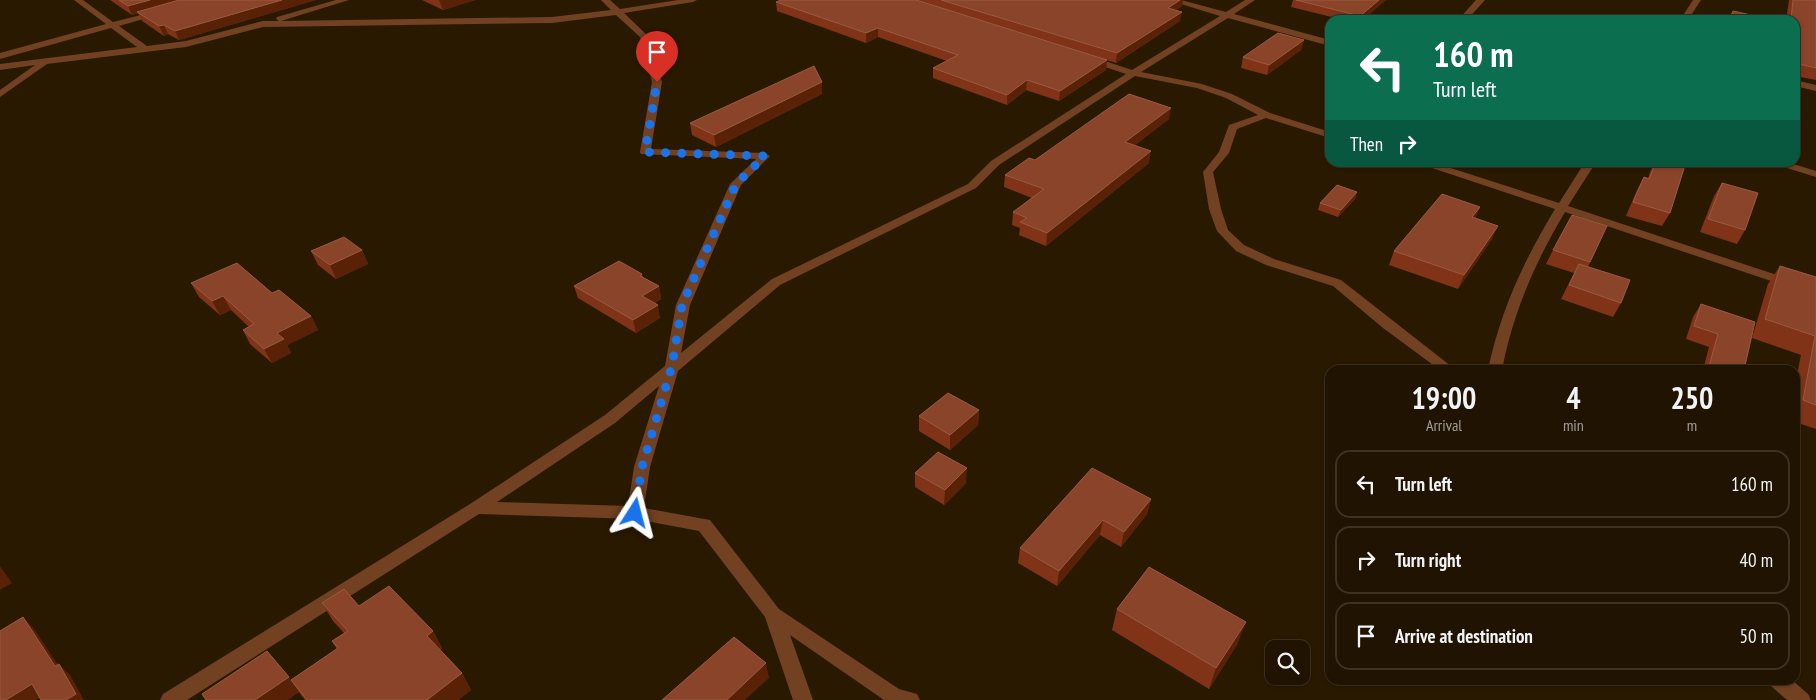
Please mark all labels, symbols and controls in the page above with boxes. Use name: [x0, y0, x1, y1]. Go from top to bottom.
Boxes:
pin: [636, 31, 678, 82]
text: 160 m: [1433, 31, 1514, 77]
icon: left: [1350, 35, 1415, 100]
icon: arrive: [643, 38, 671, 66]
text: Turn left: [1433, 75, 1497, 103]
icon: right: [1393, 130, 1421, 158]
text: Then: [1350, 132, 1383, 156]
text: 19:00: [1412, 378, 1476, 417]
text: 4: [1566, 378, 1581, 417]
text: 250: [1670, 378, 1713, 417]
text: Arrival: [1426, 415, 1462, 435]
text: min: [1563, 415, 1584, 435]
text: m: [1687, 415, 1697, 435]
icon: left: [1352, 470, 1380, 498]
text: Turn left: [1395, 472, 1452, 496]
text: 160 m: [1731, 472, 1773, 496]
position arrow: [608, 486, 660, 538]
icon: right: [1352, 546, 1380, 574]
text: Turn right: [1395, 548, 1461, 572]
text: 40 m: [1740, 548, 1773, 572]
icon: arrive: [1352, 622, 1380, 650]
text: Arrive at destination: [1395, 624, 1533, 648]
text: 50 m: [1740, 624, 1773, 648]
map controls: [1265, 640, 1310, 685]
button: search: [1265, 640, 1310, 685]

